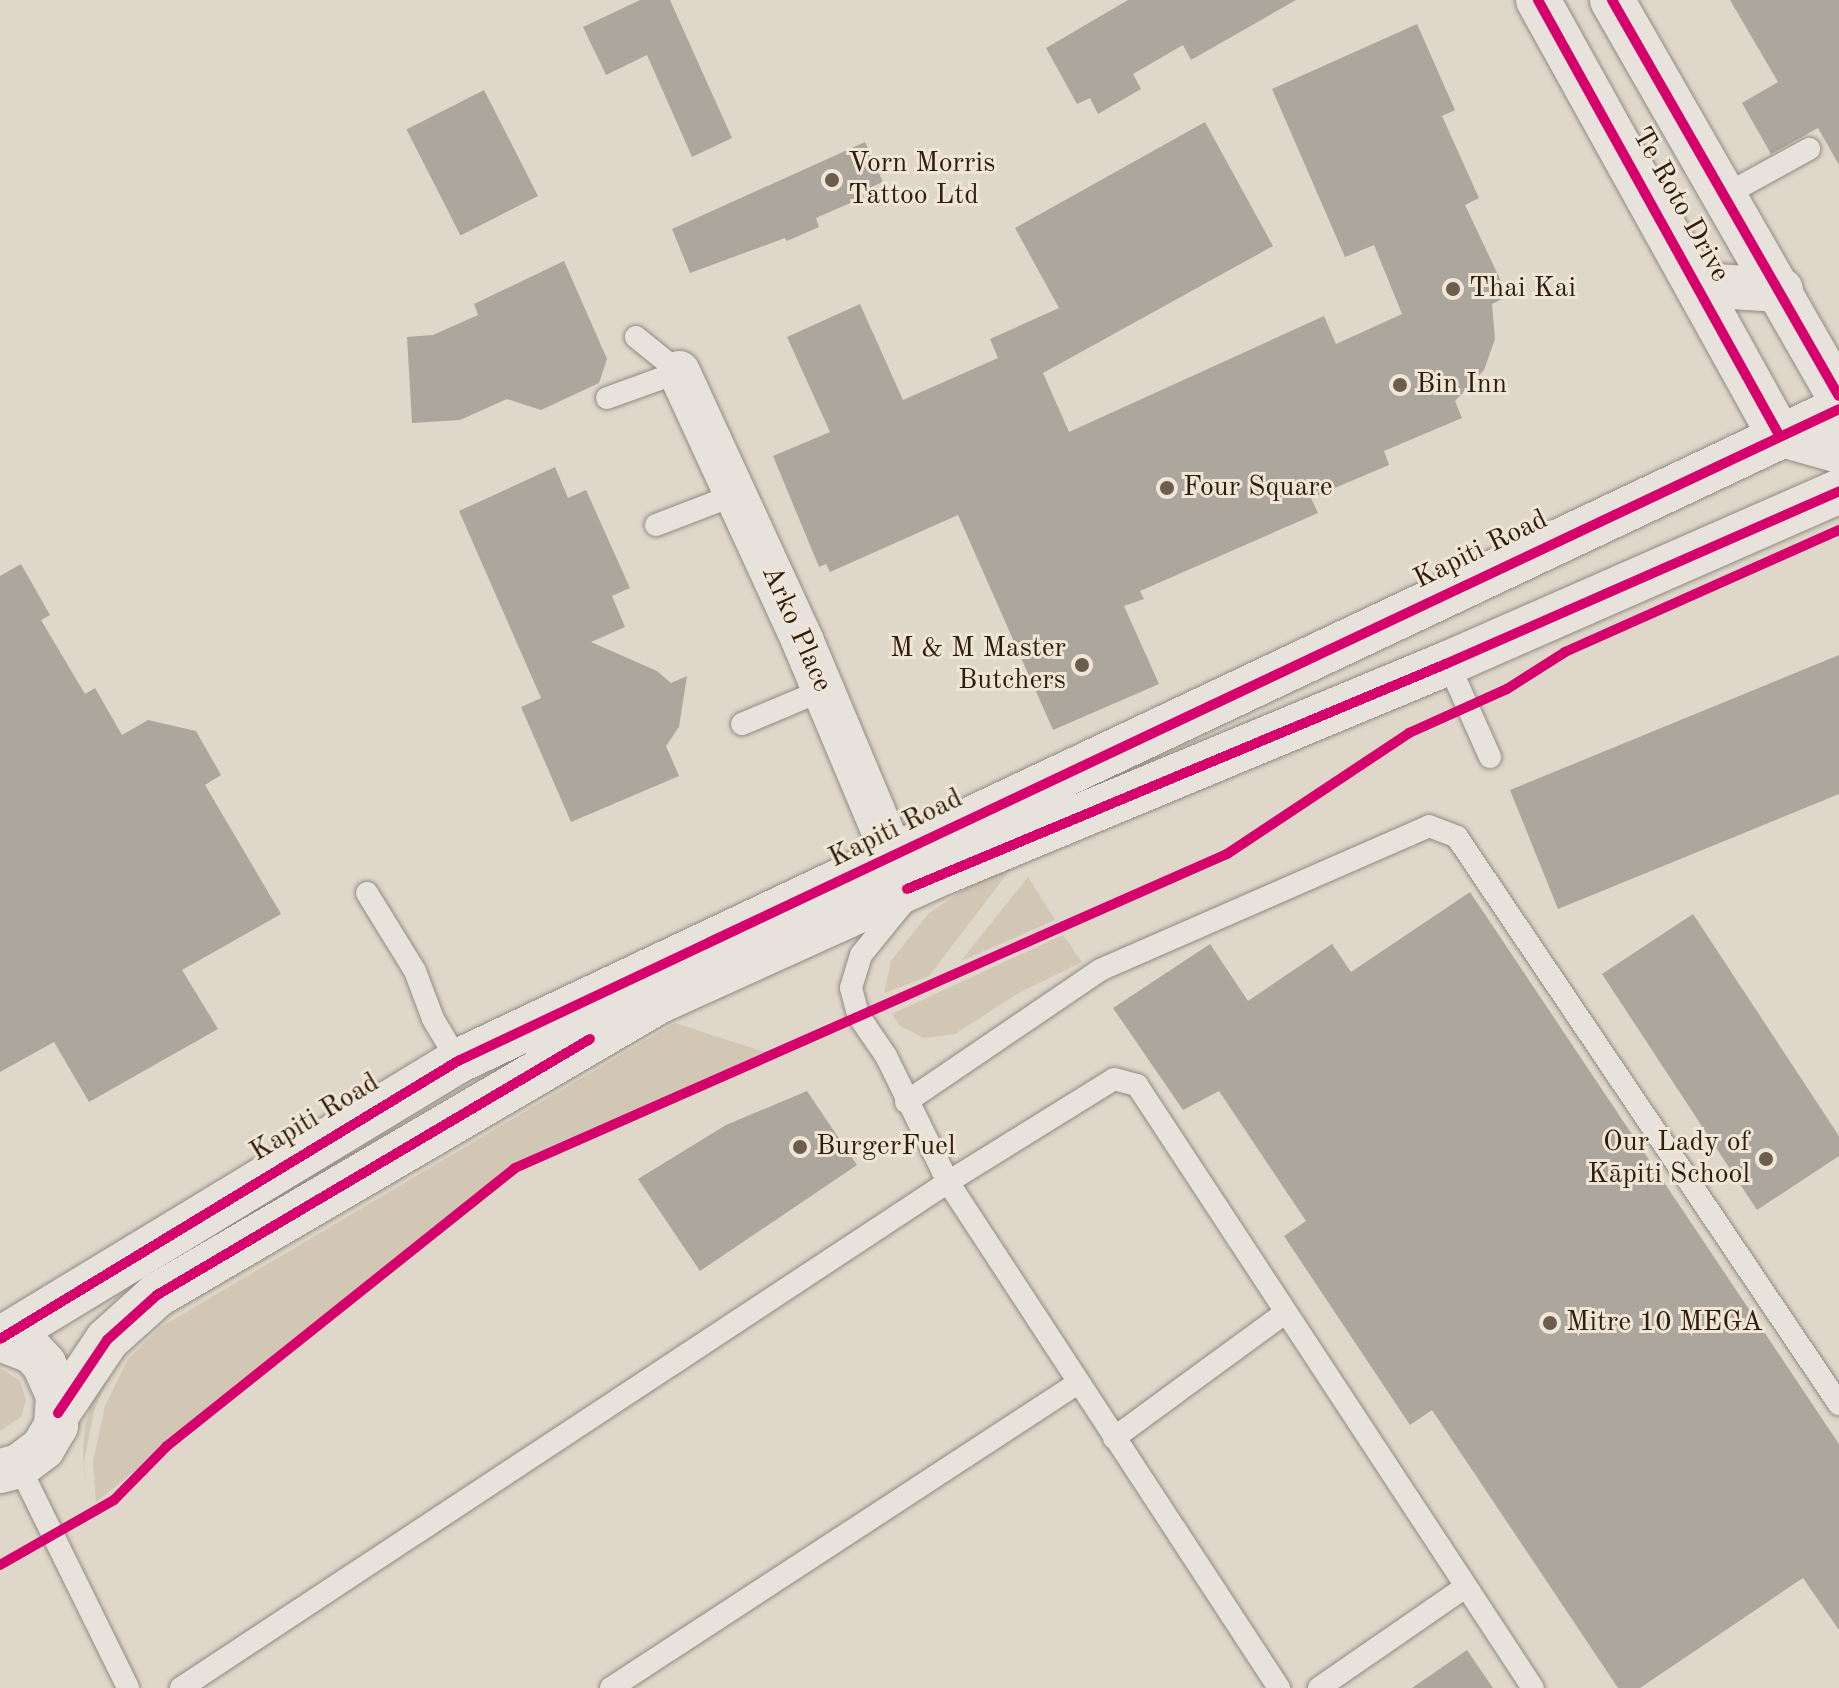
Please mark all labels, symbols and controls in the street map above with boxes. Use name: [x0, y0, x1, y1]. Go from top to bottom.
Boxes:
street label: Te Roto Drive: [1624, 122, 1736, 288]
place label: Vorn Morris Tattoo Ltd: [848, 147, 995, 213]
marker: Vorn Morris Tattoo Ltd: [823, 171, 841, 189]
place label: Thai Kai: [1469, 272, 1576, 306]
marker: Thai Kai: [1444, 280, 1462, 298]
place label: Bin Inn: [1416, 368, 1507, 402]
marker: Bin Inn: [1391, 376, 1409, 394]
place label: Four Square: [1183, 471, 1333, 505]
marker: Four Square: [1158, 479, 1176, 497]
street label: Kapiti Road: [1409, 503, 1553, 597]
street label: Arko Place: [753, 561, 839, 697]
place label: M & M Master Butchers: [890, 632, 1066, 698]
marker: M & M Master Butchers: [1073, 656, 1091, 674]
street label: Kapiti Road: [824, 782, 968, 876]
street label: Kapiti Road: [244, 1066, 386, 1170]
place label: Our Lady of Kāpiti School: [1588, 1126, 1750, 1192]
place label: BurgerFuel: [816, 1130, 956, 1164]
marker: BurgerFuel: [791, 1138, 809, 1156]
marker: Our Lady of Kāpiti School: [1757, 1150, 1775, 1168]
place label: Mitre 10 MEGA: [1566, 1306, 1763, 1340]
marker: Mitre 10 MEGA: [1541, 1314, 1559, 1332]

